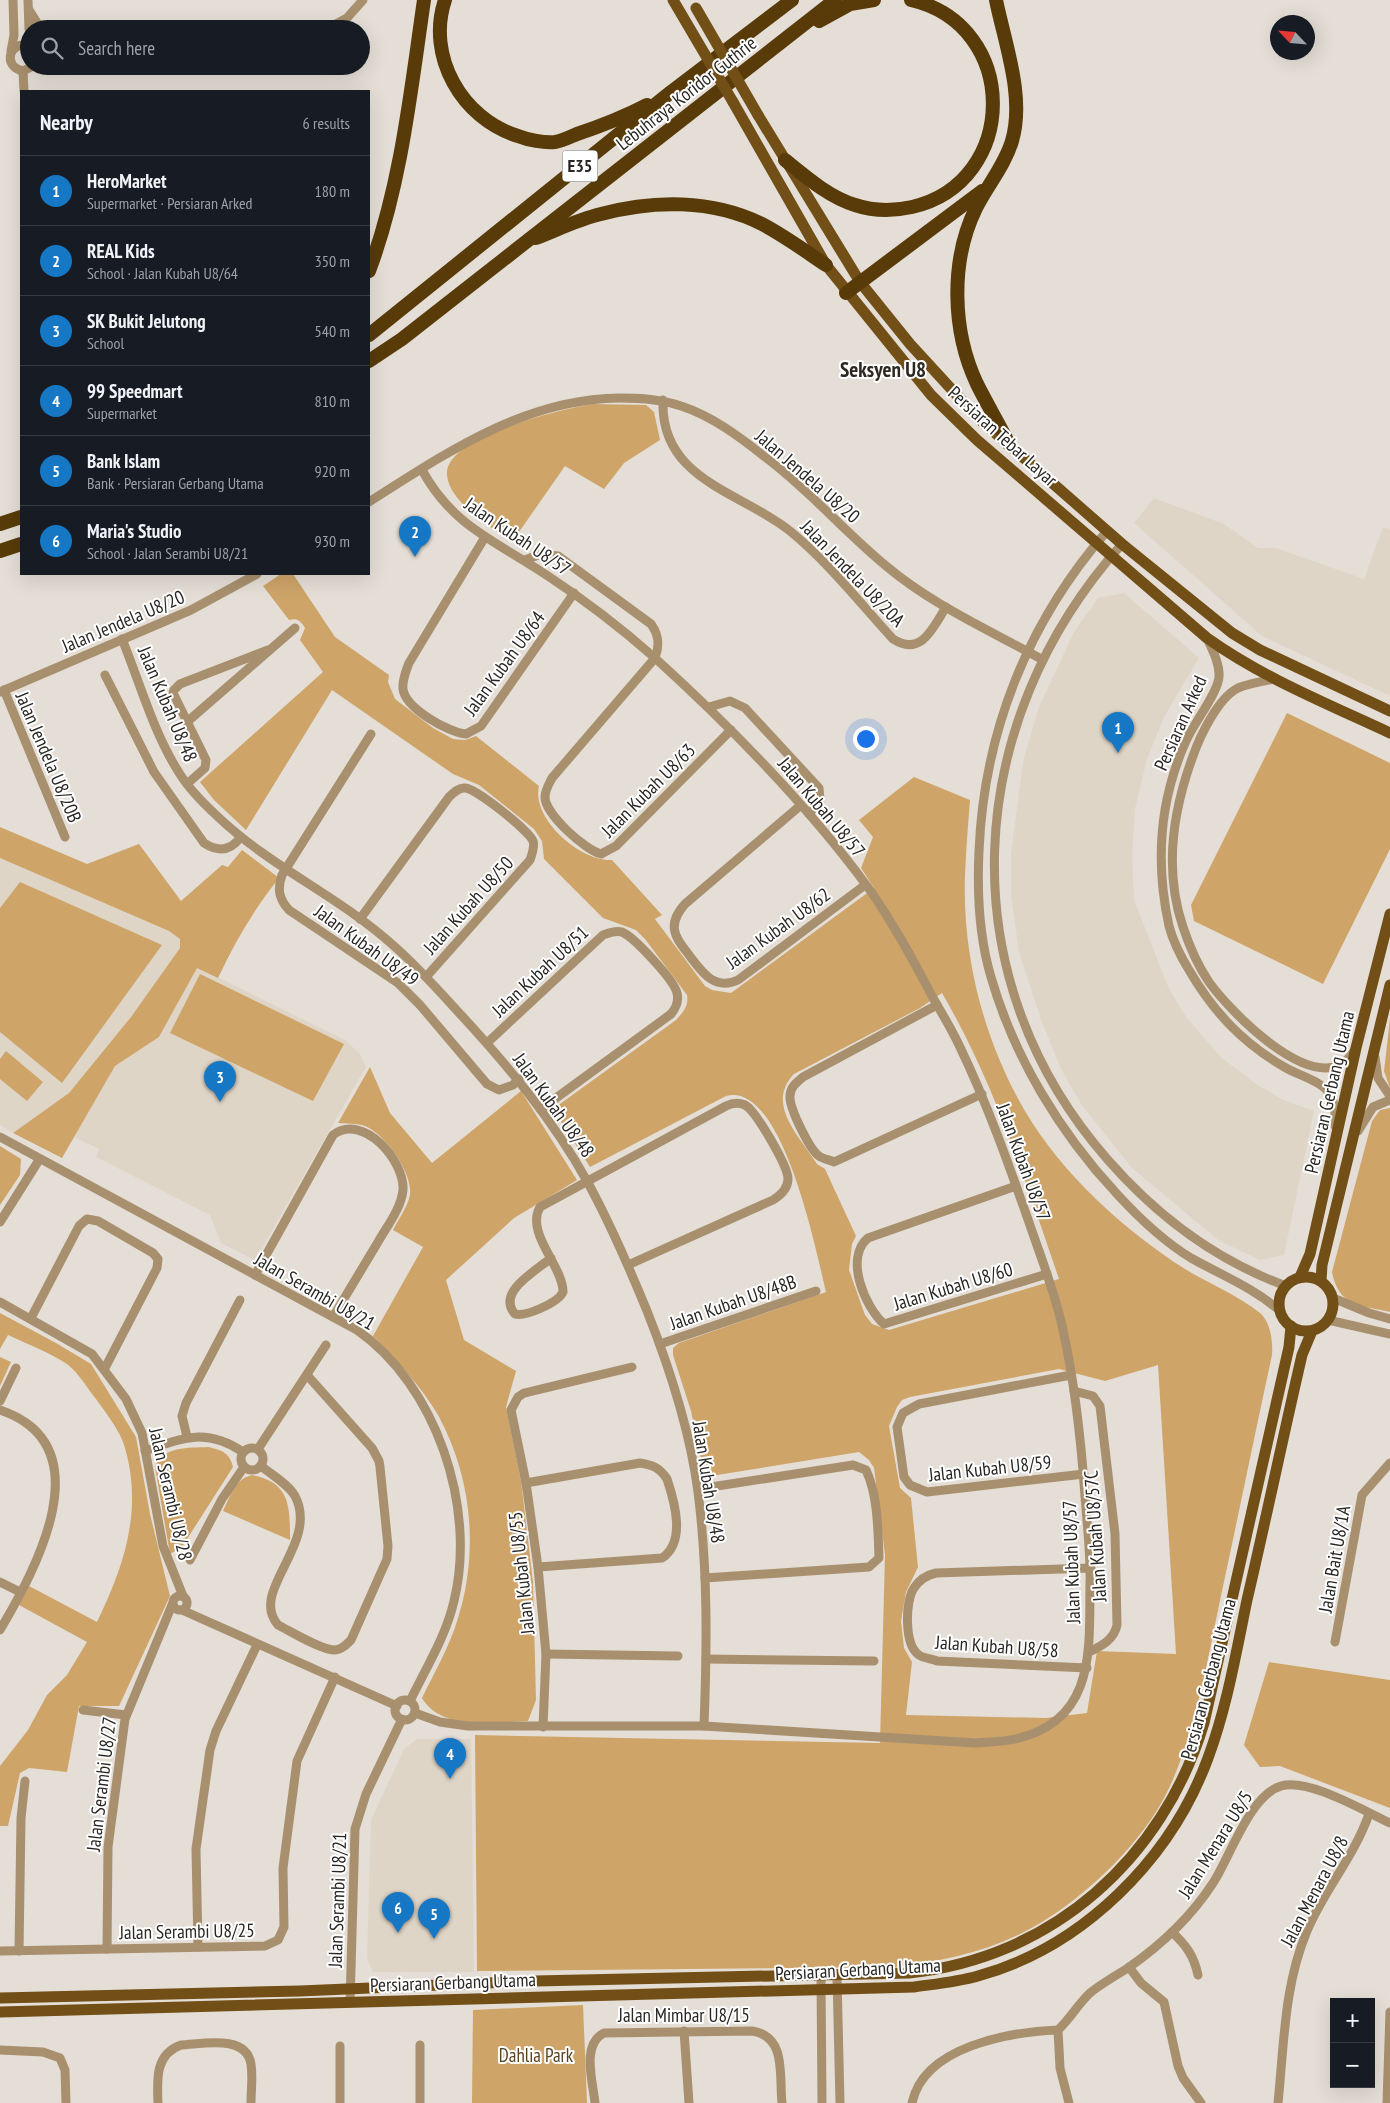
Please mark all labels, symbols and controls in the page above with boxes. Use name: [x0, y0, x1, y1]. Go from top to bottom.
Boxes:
north arrow: [1270, 15, 1315, 60]
search box: [20, 20, 370, 75]
street label: Lebuhraya Koridor Guthrie: [611, 31, 761, 155]
icon: search: [38, 34, 66, 62]
text: Search here: [78, 36, 155, 60]
text: Nearby: [40, 109, 93, 136]
text: 6 results: [303, 113, 350, 133]
road number: E35: [562, 150, 598, 182]
text: HeroMarket: [87, 169, 167, 193]
text: 1: [52, 181, 60, 201]
text: 180 m: [315, 181, 350, 201]
text: Supermarket · Persiaran Arked: [87, 193, 253, 213]
text: REAL Kids: [87, 239, 155, 263]
text: 2: [52, 251, 60, 271]
text: 350 m: [315, 251, 350, 271]
text: School · Jalan Kubah U8/64: [87, 263, 238, 283]
text: SK Bukit Jelutong: [87, 309, 206, 333]
text: 3: [52, 321, 60, 341]
text: 540 m: [315, 321, 350, 341]
text: School: [87, 333, 124, 353]
district label: Seksyen U8: [840, 356, 926, 383]
text: 99 Speedmart: [87, 379, 183, 403]
street label: Persiaran Tebar Layar: [943, 381, 1063, 492]
text: 4: [52, 391, 60, 411]
text: 810 m: [315, 391, 350, 411]
text: Supermarket: [87, 403, 157, 423]
street label: Jalan Jendela U8/20: [750, 423, 865, 528]
text: Bank Islam: [87, 449, 160, 473]
text: 5: [52, 461, 60, 481]
text: 920 m: [315, 461, 350, 481]
text: Bank · Persiaran Gerbang Utama: [87, 473, 264, 493]
street label: Jalan Kubah U8/57: [459, 491, 576, 580]
street label: Jalan Jendela U8/20A: [795, 514, 910, 632]
pin: 2: [399, 516, 431, 557]
text: Maria's Studio: [87, 519, 181, 543]
text: 6: [52, 531, 60, 551]
text: 930 m: [315, 531, 350, 551]
text: School · Jalan Serambi U8/21: [87, 543, 248, 563]
street label: Jalan Jendela U8/20: [57, 584, 188, 658]
street label: Jalan Kubah U8/64: [458, 606, 550, 721]
street label: Jalan Kubah U8/48: [132, 642, 203, 765]
street label: Persiaran Arked: [1148, 672, 1212, 774]
street label: Jalan Jendela U8/20B: [10, 687, 87, 826]
pin: 1: [1102, 712, 1134, 753]
your location: [853, 726, 879, 752]
street label: Jalan Kubah U8/63: [595, 738, 700, 843]
street label: Jalan Kubah U8/57: [773, 751, 871, 862]
street label: Jalan Kubah U8/50: [417, 851, 518, 960]
street label: Jalan Kubah U8/62: [720, 882, 835, 974]
street label: Jalan Kubah U8/49: [309, 899, 424, 991]
street label: Jalan Kubah U8/51: [486, 920, 593, 1022]
street label: Persiaran Gerbang Utama: [1299, 1008, 1359, 1176]
street label: Jalan Kubah U8/48: [508, 1047, 600, 1162]
pin: 3: [204, 1061, 236, 1102]
street label: Jalan Kubah U8/57: [991, 1099, 1056, 1224]
street label: Jalan Serambi U8/21: [250, 1246, 380, 1335]
street label: Jalan Kubah U8/60: [890, 1257, 1015, 1316]
street label: Jalan Kubah U8/48B: [666, 1269, 799, 1335]
street label: Jalan Kubah U8/48: [687, 1418, 730, 1545]
street label: Jalan Serambi U8/28: [144, 1424, 198, 1563]
street label: Jalan Kubah U8/59: [926, 1450, 1053, 1486]
street label: Jalan Kubah U8/57C: [1078, 1469, 1112, 1604]
street label: Jalan Kubah U8/57: [1057, 1500, 1085, 1625]
street label: Jalan Bait U8/1A: [1313, 1504, 1355, 1615]
street label: Jalan Kubah U8/55: [503, 1510, 539, 1637]
street label: Persiaran Gerbang Utama: [1175, 1596, 1241, 1762]
street label: Jalan Kubah U8/58: [934, 1630, 1059, 1662]
street label: Jalan Serambi U8/27: [81, 1715, 121, 1854]
pin: 4: [434, 1738, 466, 1779]
street label: Jalan Menara U8/5: [1172, 1786, 1257, 1903]
street label: Jalan Serambi U8/21: [323, 1832, 351, 1969]
street label: Jalan Menara U8/8: [1274, 1832, 1353, 1951]
pin: 6: [382, 1892, 414, 1933]
pin: 5: [418, 1898, 450, 1939]
street label: Jalan Serambi U8/25: [118, 1918, 255, 1944]
street label: Persiaran Gerbang Utama: [775, 1953, 941, 1985]
street label: Persiaran Gerbang Utama: [370, 1967, 536, 1997]
map controls: [1330, 1998, 1375, 2088]
button: +: [1330, 1998, 1375, 2043]
street label: Jalan Mimbar U8/15: [617, 2003, 750, 2027]
park label: Dahlia Park: [499, 2043, 574, 2067]
button: −: [1330, 2043, 1375, 2088]

